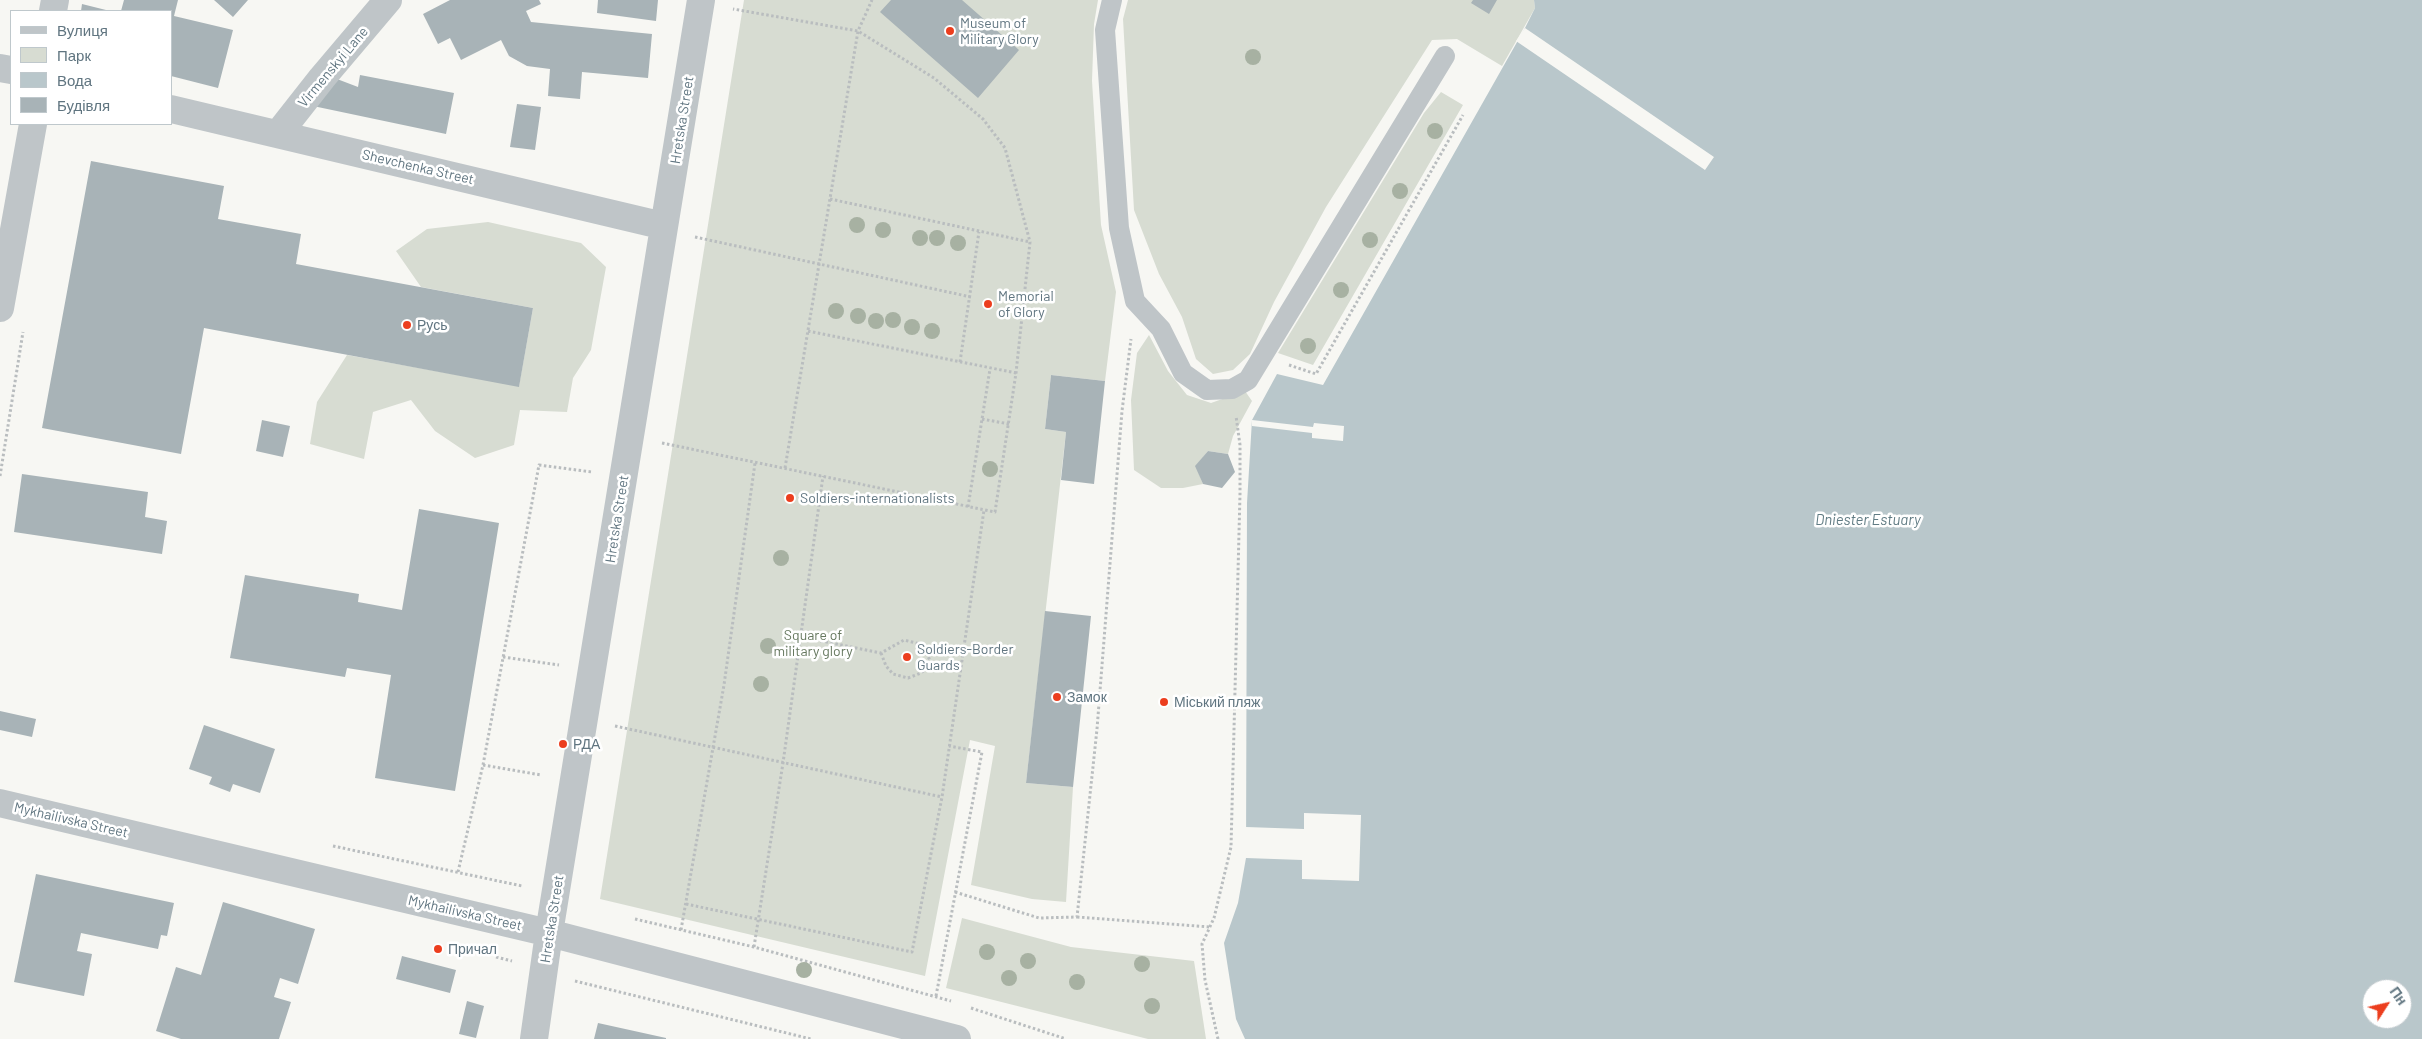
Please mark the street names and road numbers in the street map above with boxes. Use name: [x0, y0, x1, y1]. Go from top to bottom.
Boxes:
street label: Virmenskyi Lane: [294, 23, 372, 111]
street label: Hretska Street: [667, 75, 697, 165]
street label: Shevchenka Street: [361, 146, 475, 188]
street label: Hretska Street: [602, 474, 632, 564]
street label: Mykhailivska Street: [12, 799, 130, 841]
street label: Hretska Street: [537, 874, 567, 964]
street label: Mykhailivska Street: [406, 892, 524, 934]

